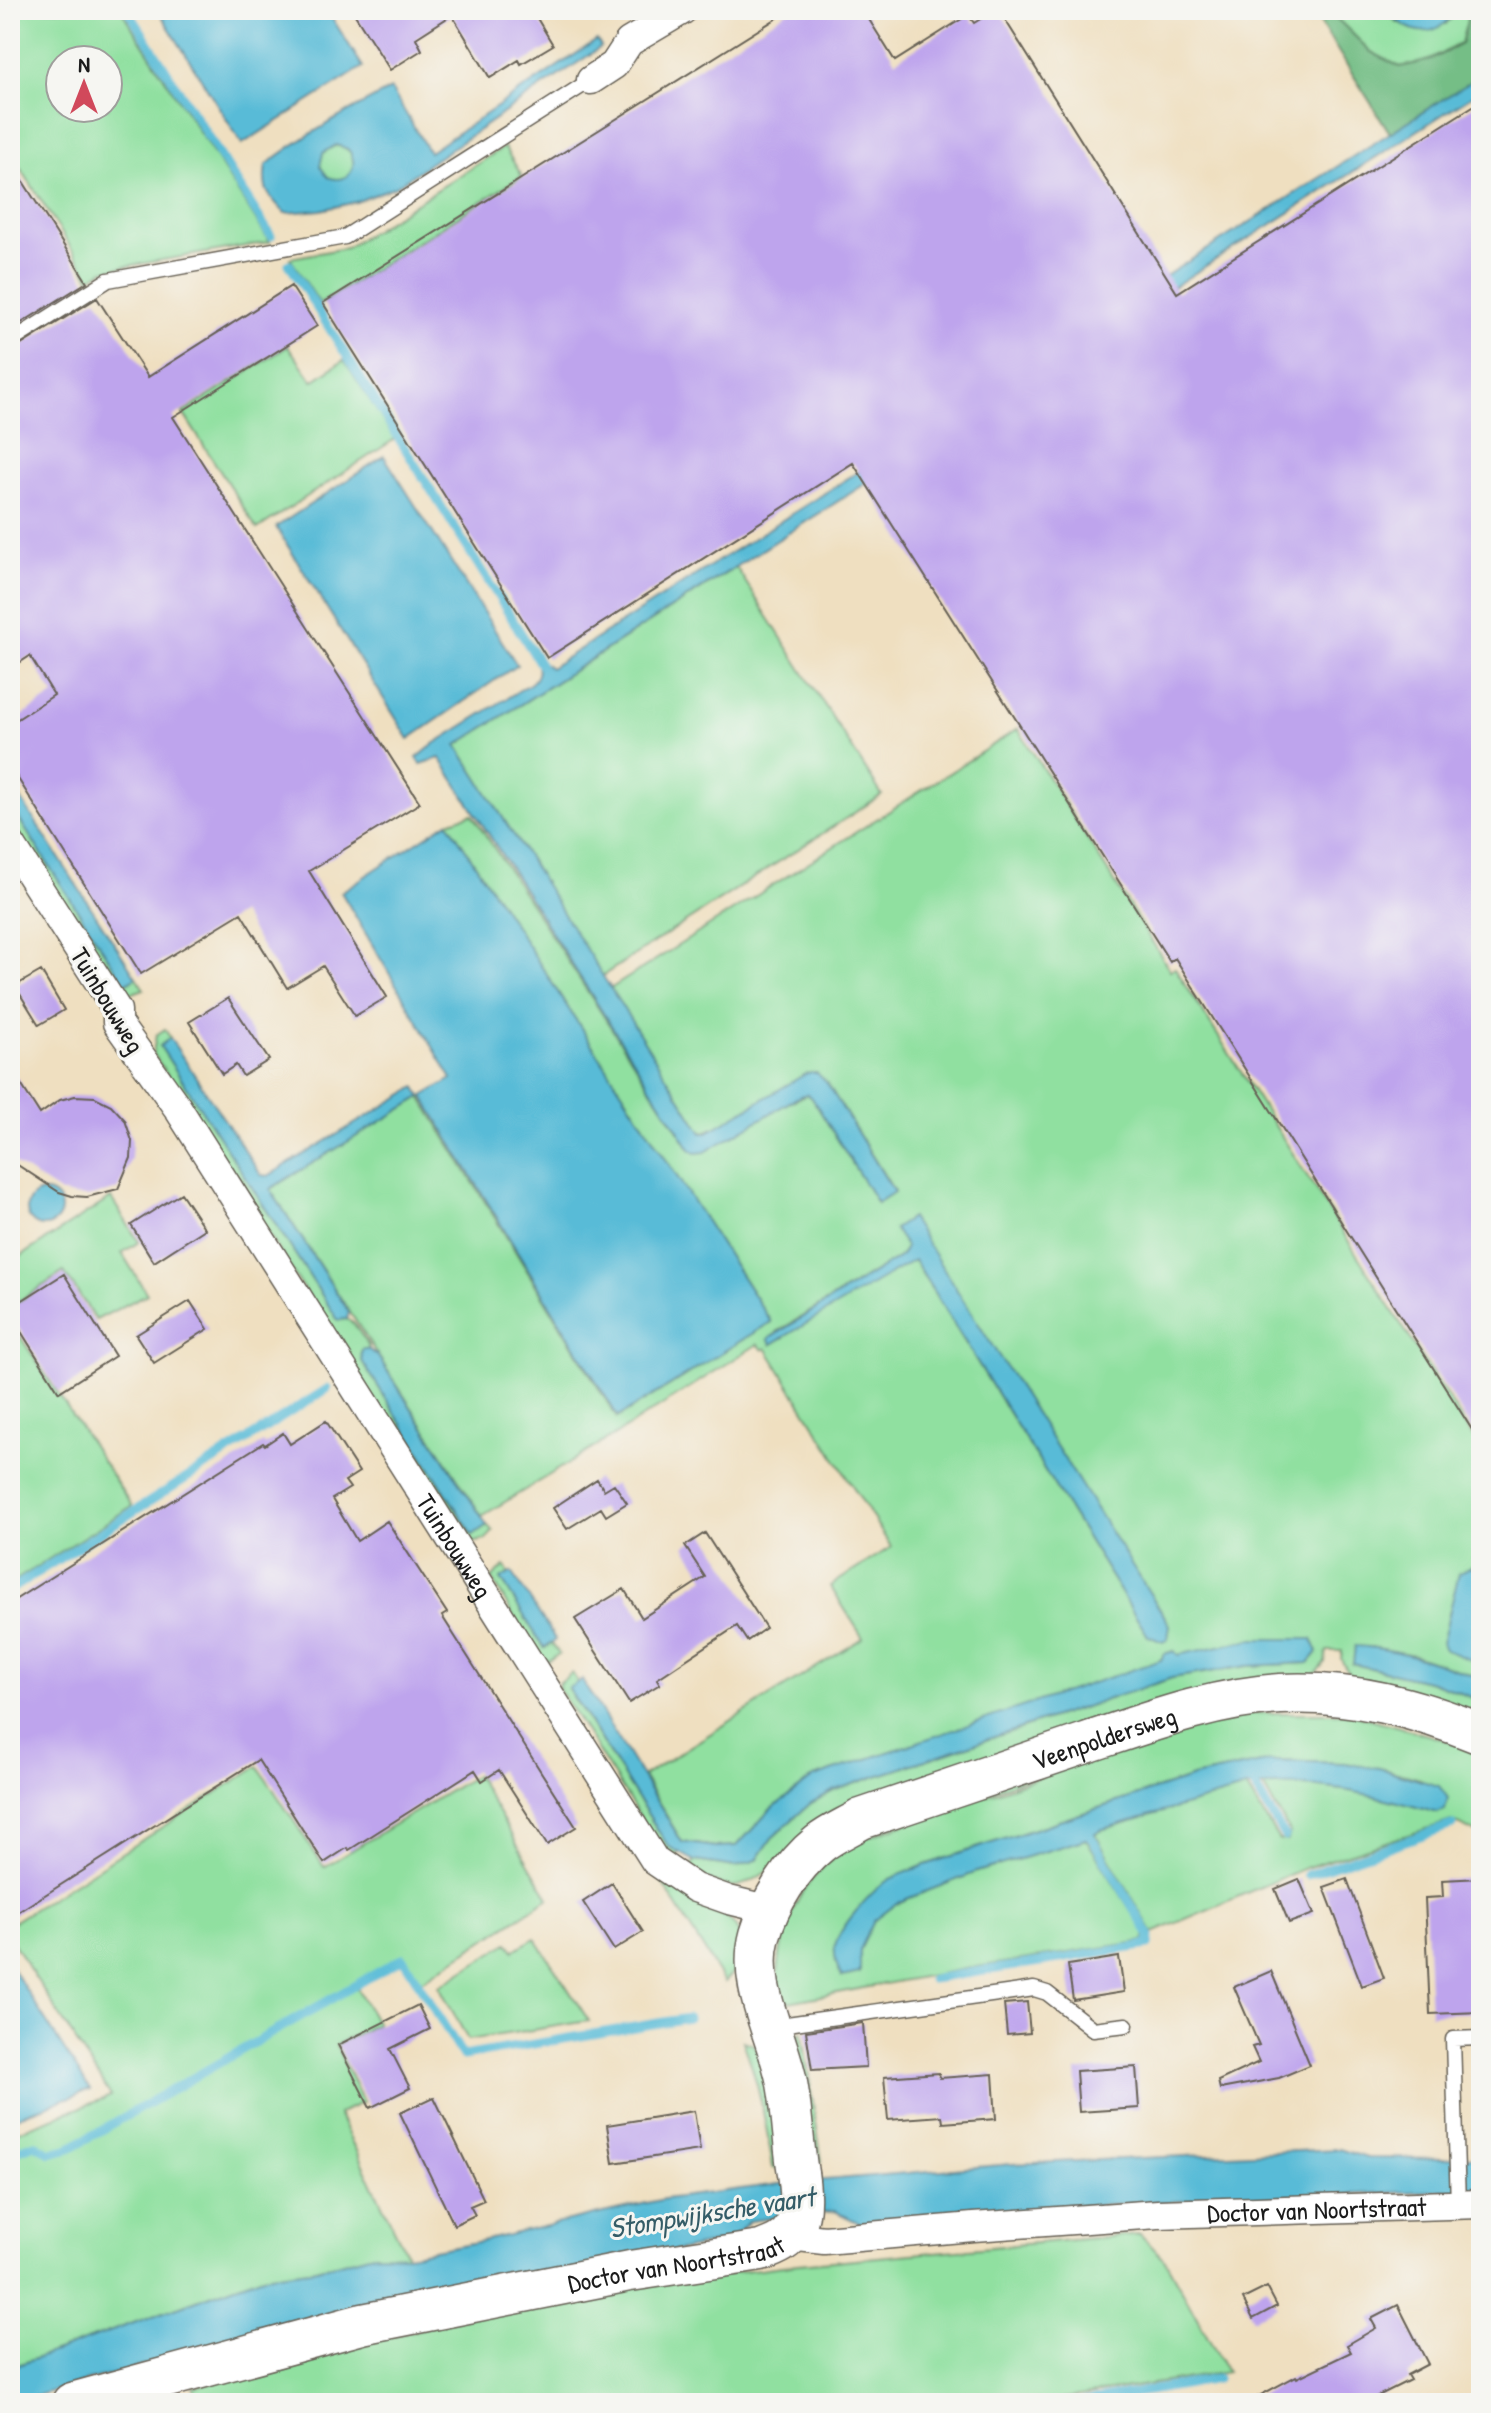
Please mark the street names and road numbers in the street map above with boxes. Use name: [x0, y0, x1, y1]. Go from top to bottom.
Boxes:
street label: Tuinbouwweg: [63, 941, 153, 1059]
street label: Tuinbouwweg: [409, 1487, 501, 1605]
street label: Veenpoldersweg: [1027, 1697, 1180, 1778]
street label: Doctor van Noortstraat: [1207, 2188, 1428, 2230]
street label: Doctor van Noortstraat: [565, 2226, 792, 2300]

